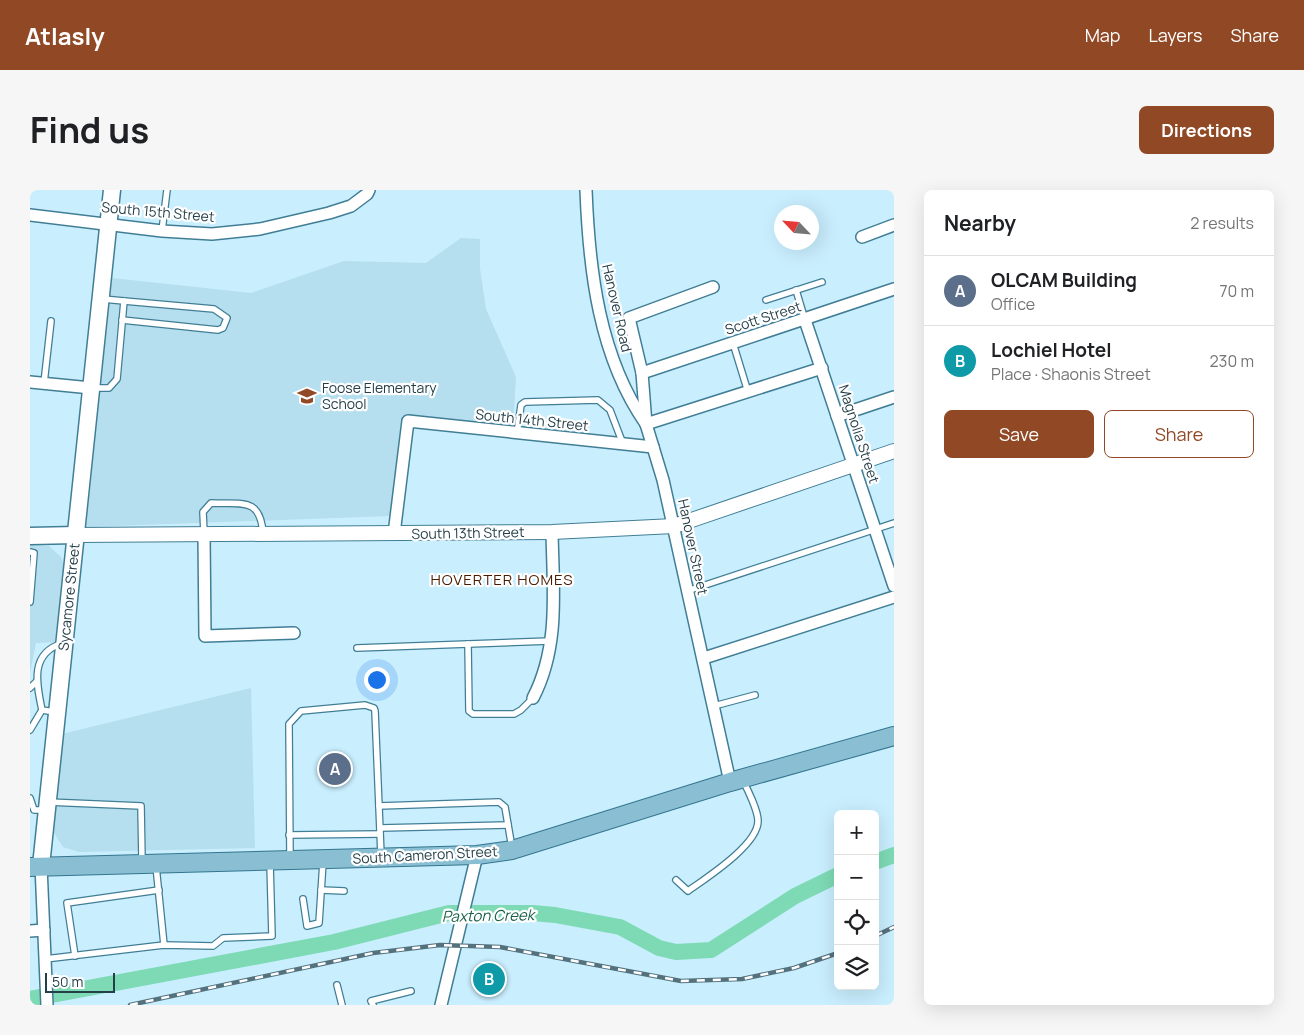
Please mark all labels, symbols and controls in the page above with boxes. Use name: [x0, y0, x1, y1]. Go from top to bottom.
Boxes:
text: Atlasly: [25, 19, 105, 52]
text: Map: [1085, 23, 1120, 47]
text: Layers: [1148, 23, 1202, 47]
text: Share: [1230, 23, 1279, 47]
text: Find us: [30, 106, 149, 154]
button: Directions: [1139, 106, 1274, 154]
street label: South 15th Street: [101, 197, 216, 226]
north arrow: [774, 205, 819, 250]
text: Nearby: [944, 209, 1016, 237]
text: 2 results: [1190, 212, 1254, 234]
street label: Hanover Road: [598, 262, 637, 354]
text: OLCAM Building: [991, 267, 1137, 293]
text: A: [955, 280, 965, 302]
text: 70 m: [1219, 280, 1254, 302]
text: Office: [991, 293, 1035, 315]
street label: Scott Street: [722, 296, 804, 339]
text: Lochiel Hotel: [991, 337, 1112, 363]
text: B: [955, 350, 965, 372]
text: 230 m: [1210, 350, 1254, 372]
text: Place · Shaonis Street: [991, 363, 1151, 385]
place label: Foose Elementary School: [322, 378, 437, 413]
street label: Magnolia Street: [835, 382, 884, 486]
school or university icon: Foose Elementary School: [296, 385, 318, 407]
street label: South 14th Street: [475, 404, 590, 435]
button: Save: [944, 410, 1094, 458]
button: Share: [1104, 410, 1254, 458]
street label: Hanover Street: [674, 497, 713, 597]
street label: South 13th Street: [411, 522, 525, 543]
street label: Sycamore Street: [53, 542, 84, 652]
district label: HOVERTER HOMES: [431, 569, 573, 590]
your location: [364, 667, 390, 693]
pin: A: [319, 750, 351, 788]
map controls: [834, 810, 879, 990]
button: +: [834, 810, 879, 855]
street label: South Cameron Street: [352, 841, 498, 868]
button: −: [834, 855, 879, 900]
button: locate: [834, 900, 879, 945]
water label: Paxton Creek: [442, 904, 537, 927]
button: layers: [834, 945, 879, 990]
pin: B: [473, 960, 505, 998]
scale bar: [45, 970, 115, 993]
text: 50 m: [52, 972, 83, 991]

